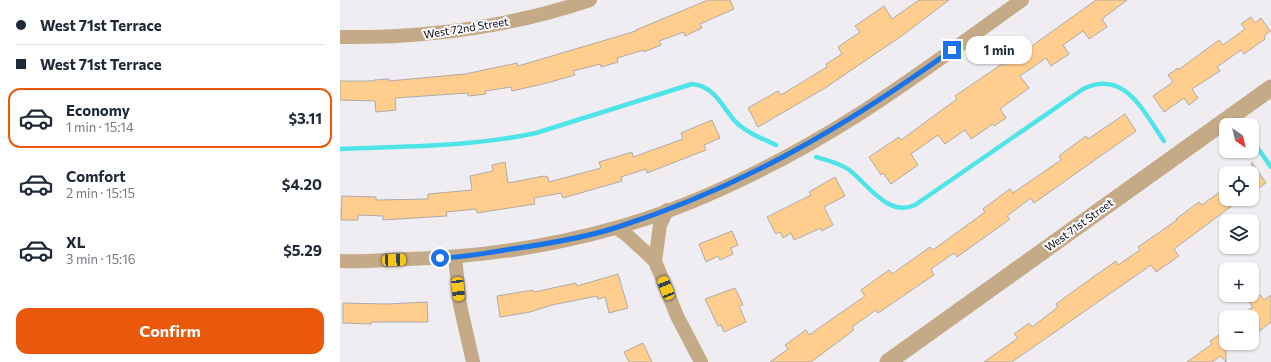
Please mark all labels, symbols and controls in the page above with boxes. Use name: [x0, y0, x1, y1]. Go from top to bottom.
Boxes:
street label: West 72nd Street: [423, 14, 510, 41]
text: West 71st Terrace: [40, 16, 162, 34]
callout: 1 min: [966, 36, 1032, 64]
route end: [943, 41, 961, 59]
text: 1 min: [984, 42, 1014, 58]
text: West 71st Terrace: [40, 55, 162, 73]
icon: car: [18, 100, 54, 136]
text: Economy: [66, 101, 130, 119]
text: $3.11: [288, 109, 322, 127]
north arrow: [1219, 118, 1259, 158]
map controls: [1219, 118, 1259, 350]
text: 1 min · 15:14: [66, 119, 134, 135]
icon: car: [18, 166, 54, 202]
button: locate: [1219, 166, 1259, 206]
text: Comfort: [66, 167, 126, 185]
text: $4.20: [282, 175, 322, 193]
text: 2 min · 15:15: [66, 185, 135, 201]
street label: West 71st Street: [1042, 195, 1116, 254]
button: layers: [1219, 214, 1259, 254]
icon: car: [18, 232, 54, 268]
text: XL: [66, 233, 85, 251]
text: $5.29: [283, 241, 322, 259]
route start: [431, 249, 449, 267]
text: 3 min · 15:16: [66, 251, 136, 267]
car: [382, 254, 406, 266]
button: +: [1219, 262, 1259, 302]
car: [656, 275, 676, 301]
car: [451, 276, 465, 302]
button: Confirm: [16, 308, 324, 354]
button: −: [1219, 310, 1259, 350]

